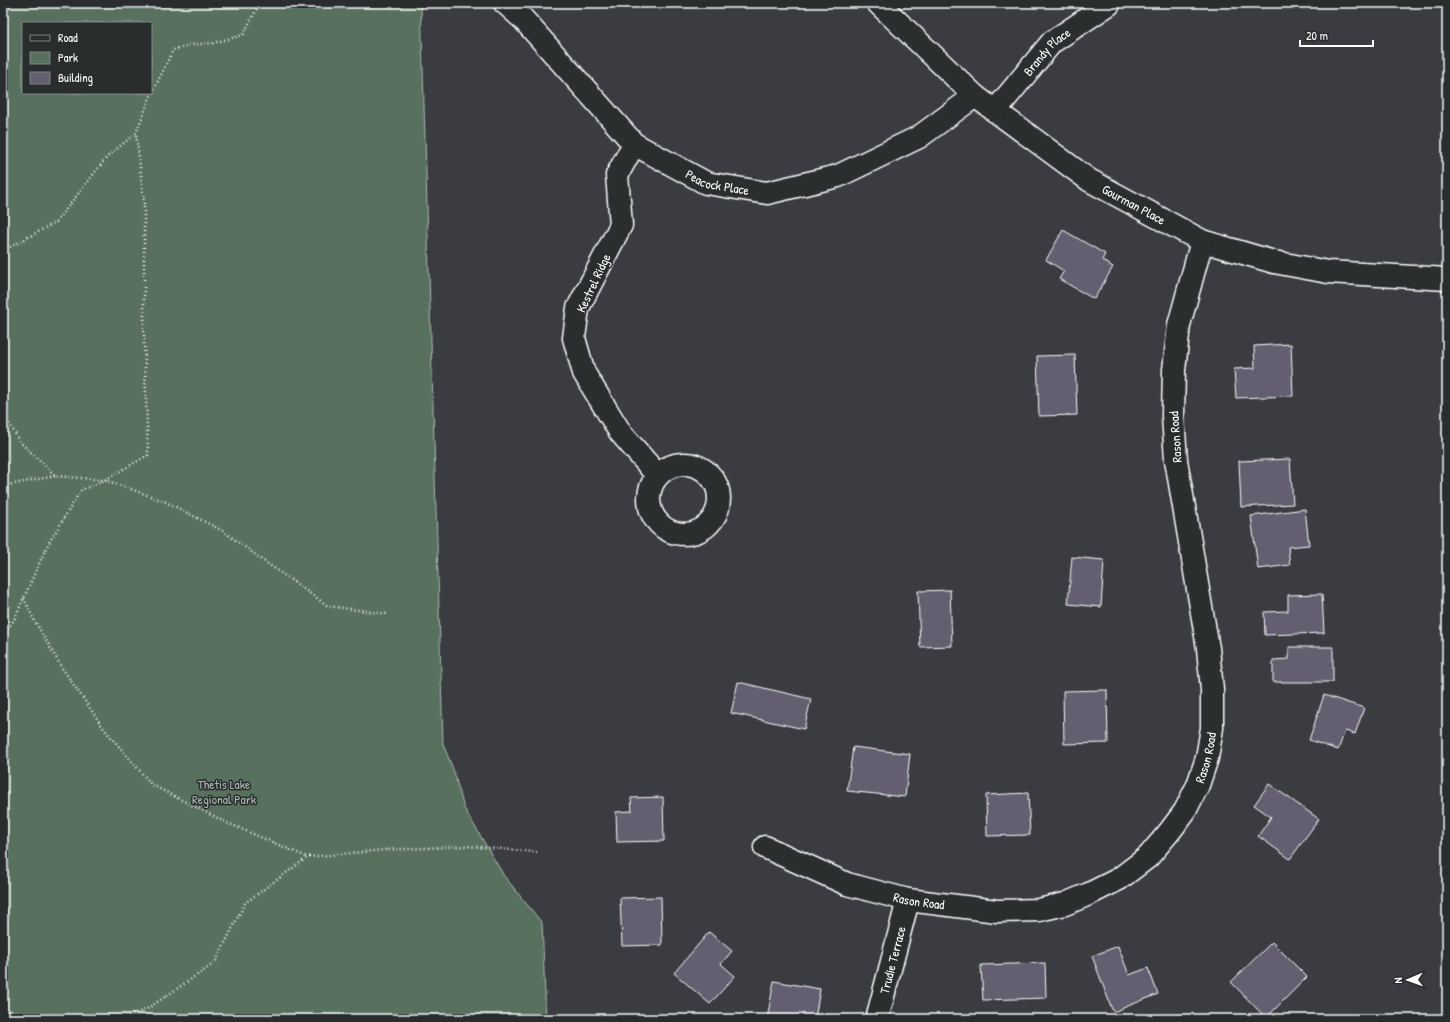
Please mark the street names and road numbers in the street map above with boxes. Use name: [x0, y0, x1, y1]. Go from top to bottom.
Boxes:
street label: Brandy Place: [1019, 23, 1074, 79]
street label: Peacock Place: [683, 165, 750, 199]
street label: Gourman Place: [1099, 180, 1169, 229]
street label: Kestrel Ridge: [572, 251, 614, 315]
street label: Rason Road: [1164, 411, 1186, 463]
street label: Rason Road: [1190, 731, 1220, 785]
street label: Rason Road: [891, 888, 946, 913]
street label: Trudie Terrace: [875, 924, 910, 996]

